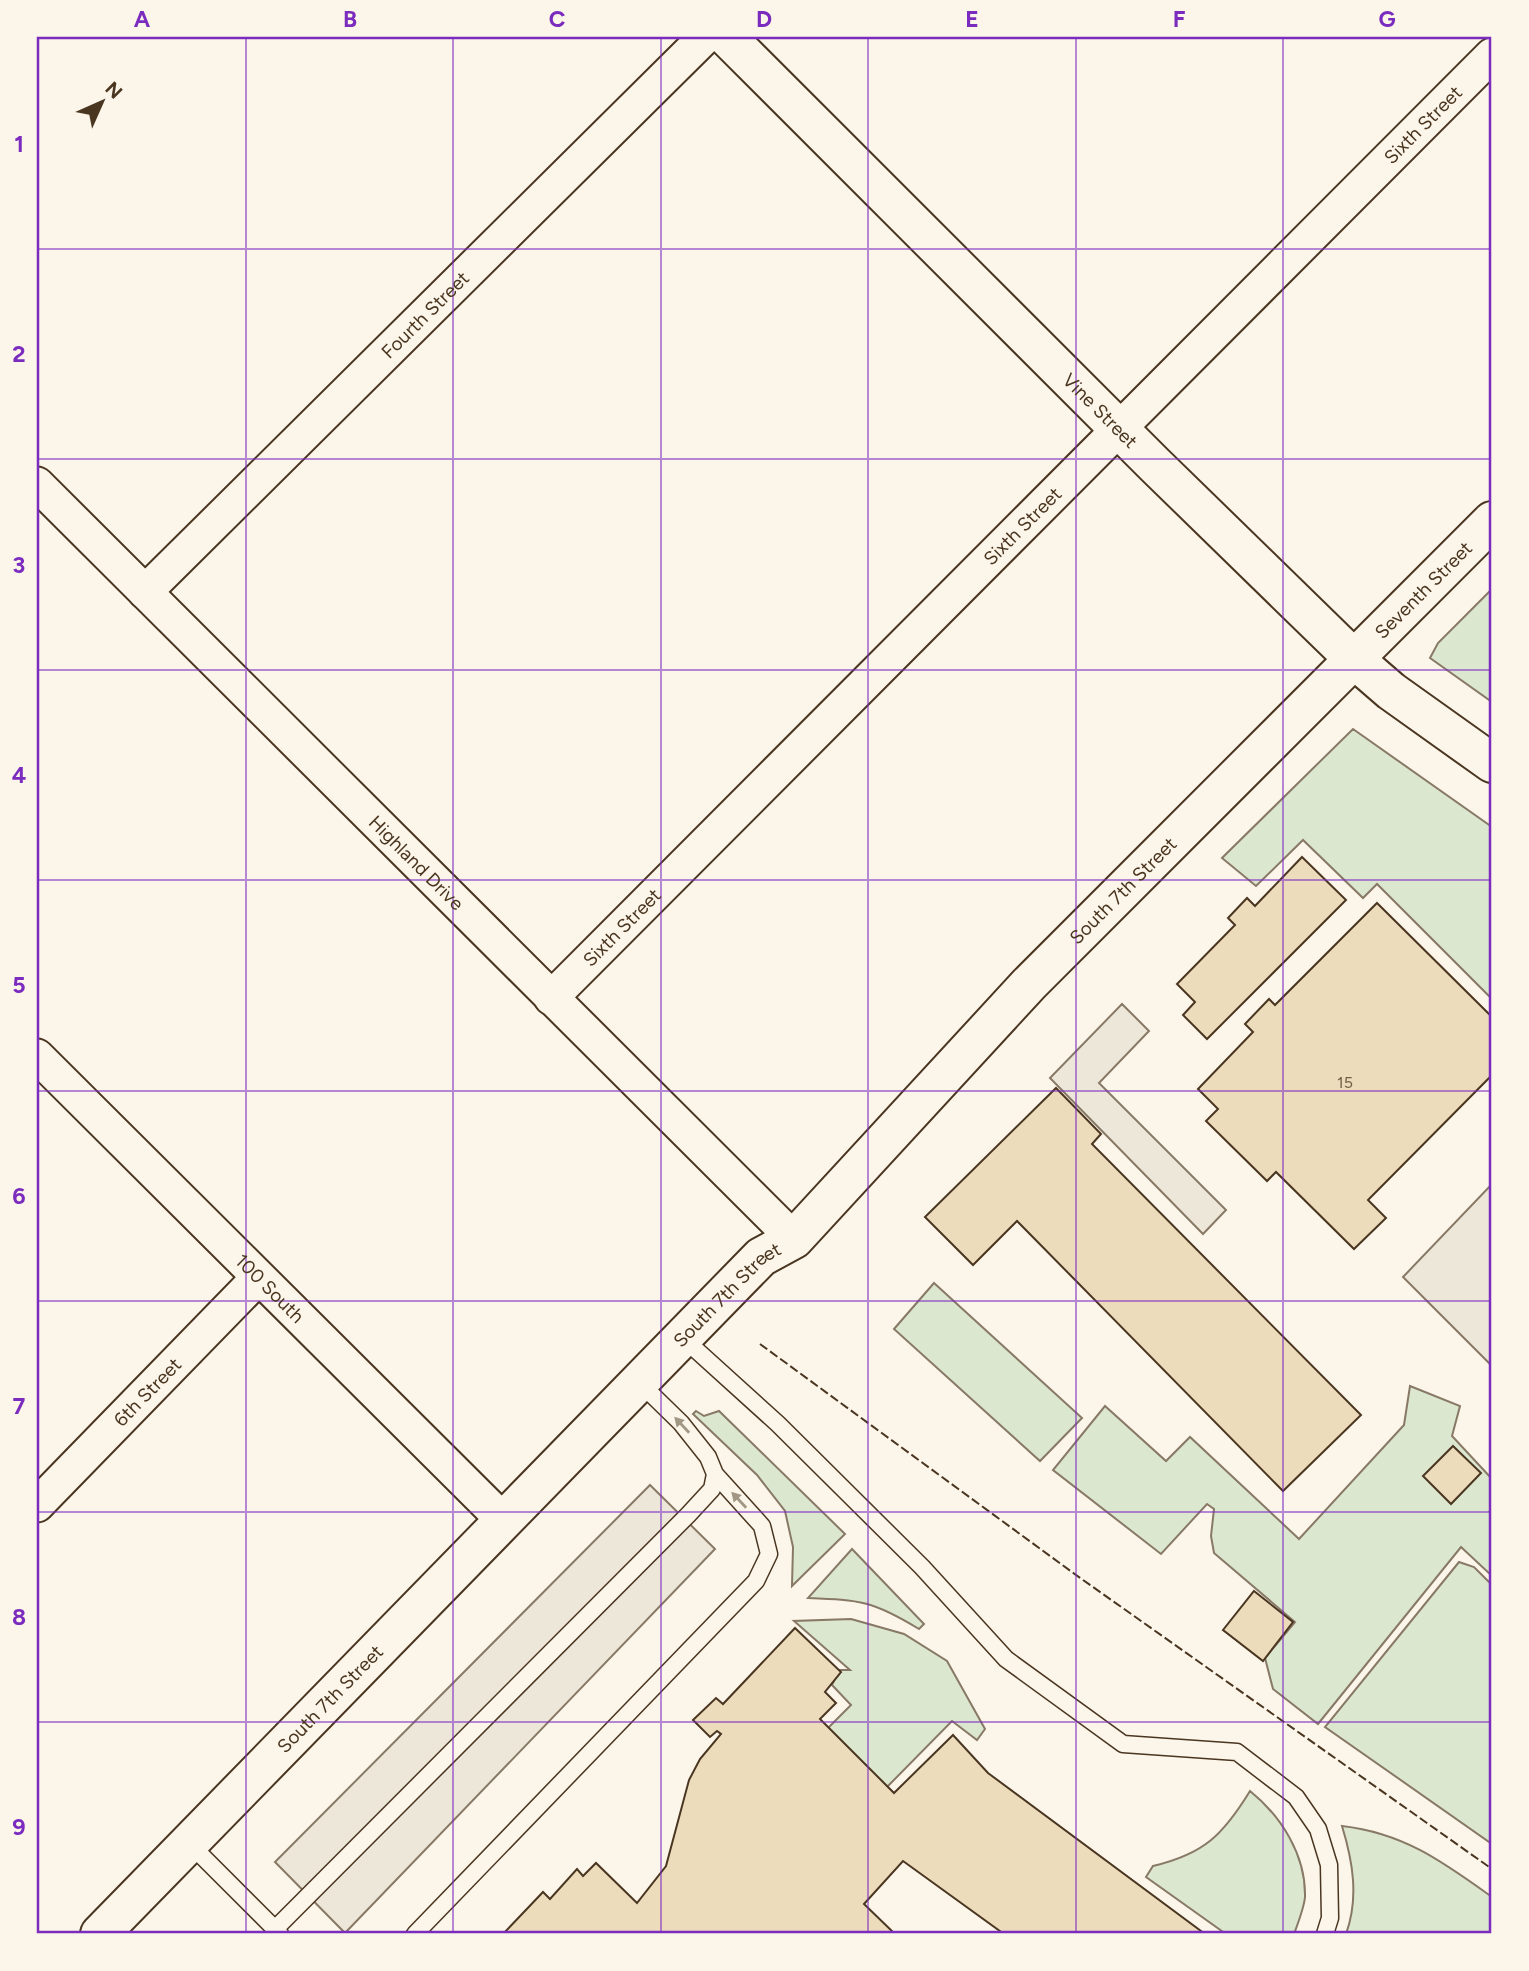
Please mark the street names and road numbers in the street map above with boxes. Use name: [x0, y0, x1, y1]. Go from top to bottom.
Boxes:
street label: Sixth Street: [1379, 81, 1467, 169]
street label: Fourth Street: [377, 267, 474, 363]
street label: Vine Street: [1058, 368, 1142, 453]
street label: Sixth Street: [979, 482, 1066, 570]
street label: Seventh Street: [1370, 537, 1477, 644]
street label: Highland Drive: [364, 811, 468, 915]
street label: South 7th Street: [1065, 832, 1181, 949]
street label: Sixth Street: [578, 884, 666, 971]
street label: South 7th Street: [669, 1237, 785, 1352]
street label: 100 South: [230, 1249, 309, 1328]
street label: 6th Street: [109, 1353, 186, 1431]
street label: South 7th Street: [272, 1640, 388, 1758]

